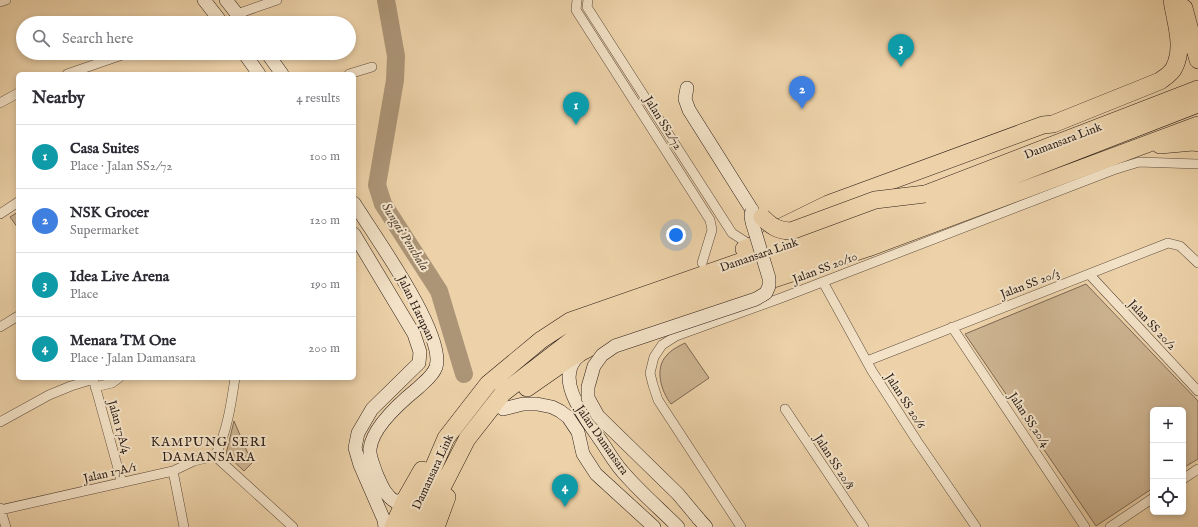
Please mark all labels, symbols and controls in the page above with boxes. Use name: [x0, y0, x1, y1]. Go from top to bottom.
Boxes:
search box: [16, 16, 356, 60]
icon: search: [30, 27, 52, 49]
text: Search here: [62, 29, 133, 48]
pin: 3: [888, 34, 914, 67]
pin: 2: [789, 76, 815, 109]
text: Nearby: [32, 88, 85, 109]
text: 4 results: [296, 90, 340, 107]
pin: 1: [563, 92, 589, 125]
street label: Jalan SS2/72: [639, 92, 686, 153]
street label: Damansara Link: [1022, 119, 1104, 163]
text: Casa Suites: [70, 139, 139, 158]
text: 1: [43, 148, 47, 165]
text: 100 m: [310, 148, 340, 165]
text: Place · Jalan SS2/72: [70, 158, 172, 175]
water label: Sungai Penchala: [376, 200, 433, 275]
text: NSK Grocer: [70, 203, 149, 222]
text: 2: [42, 212, 48, 229]
text: 120 m: [310, 212, 340, 229]
text: Supermarket: [70, 222, 139, 239]
your location: [666, 225, 686, 245]
street label: Damansara Link: [718, 234, 801, 275]
street label: Jalan SS 20/10: [789, 249, 860, 289]
street label: Jalan SS 20/3: [996, 266, 1062, 304]
text: Idea Live Arena: [70, 267, 169, 286]
street label: Jalan Harapan: [392, 271, 438, 344]
text: 3: [43, 276, 47, 293]
text: 190 m: [310, 276, 340, 293]
text: Place: [70, 286, 98, 303]
street label: Jalan SS 20/2: [1123, 295, 1179, 354]
text: Menara TM One: [70, 331, 176, 350]
text: 4: [42, 340, 48, 357]
text: 200 m: [308, 340, 340, 357]
text: Place · Jalan Damansara: [70, 350, 196, 367]
street label: Jalan SS 20/6: [880, 369, 929, 433]
street label: Jalan SS 20/4: [1003, 388, 1053, 451]
street label: Jalan 17A/4: [103, 397, 134, 456]
street label: Jalan Damansara: [570, 401, 632, 479]
map controls: [1150, 407, 1186, 515]
button: +: [1150, 407, 1186, 443]
street label: Jalan SS 20/8: [809, 430, 858, 493]
street label: Damansara Link: [409, 431, 457, 512]
district label: KAMPUNG SERI DAMANSARA: [151, 434, 267, 466]
button: −: [1150, 443, 1186, 479]
street label: Jalan 17A/1: [80, 460, 138, 488]
pin: 4: [552, 474, 578, 507]
button: locate: [1150, 479, 1186, 515]

